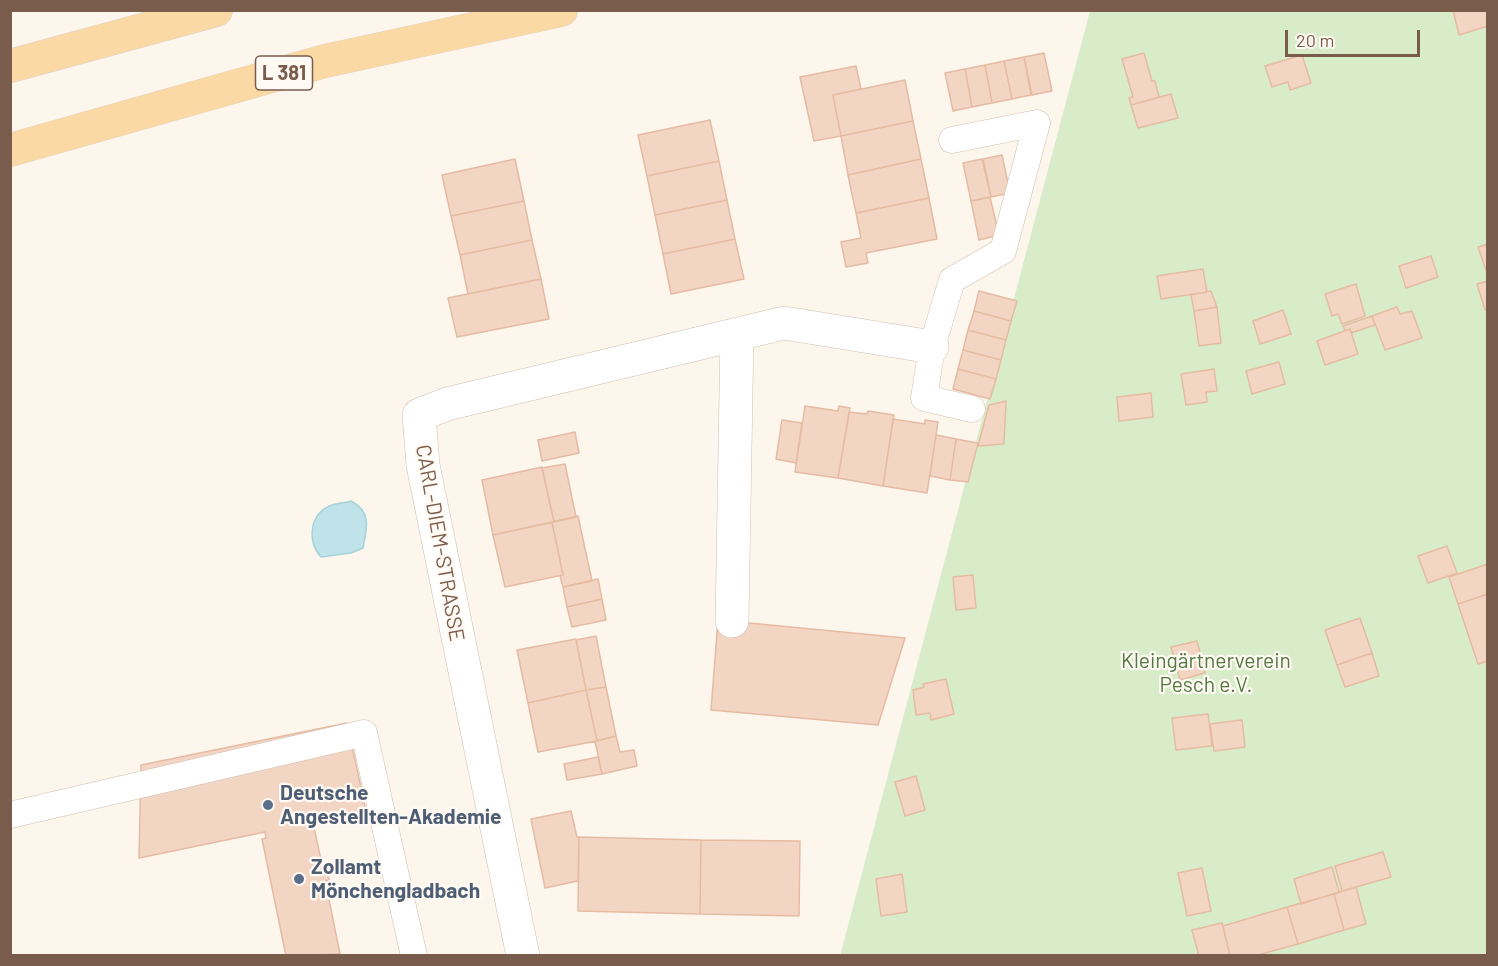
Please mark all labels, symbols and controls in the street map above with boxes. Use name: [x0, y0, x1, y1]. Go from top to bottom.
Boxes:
scale bar: [1288, 18, 1423, 56]
text: 20 m: [1296, 29, 1334, 51]
road number: L 381: [256, 56, 312, 90]
street label: CARL-DIEM-STRASSE: [410, 443, 470, 643]
park label: Kleingärtnerverein Pesch e.V.: [1121, 648, 1291, 698]
place label: Deutsche Angestellten-Akademie: [280, 780, 502, 830]
marker: Deutsche Angestellten-Akademie: [261, 798, 275, 812]
place label: Zollamt Mönchengladbach: [311, 854, 480, 904]
marker: Zollamt Mönchengladbach: [292, 872, 306, 886]

